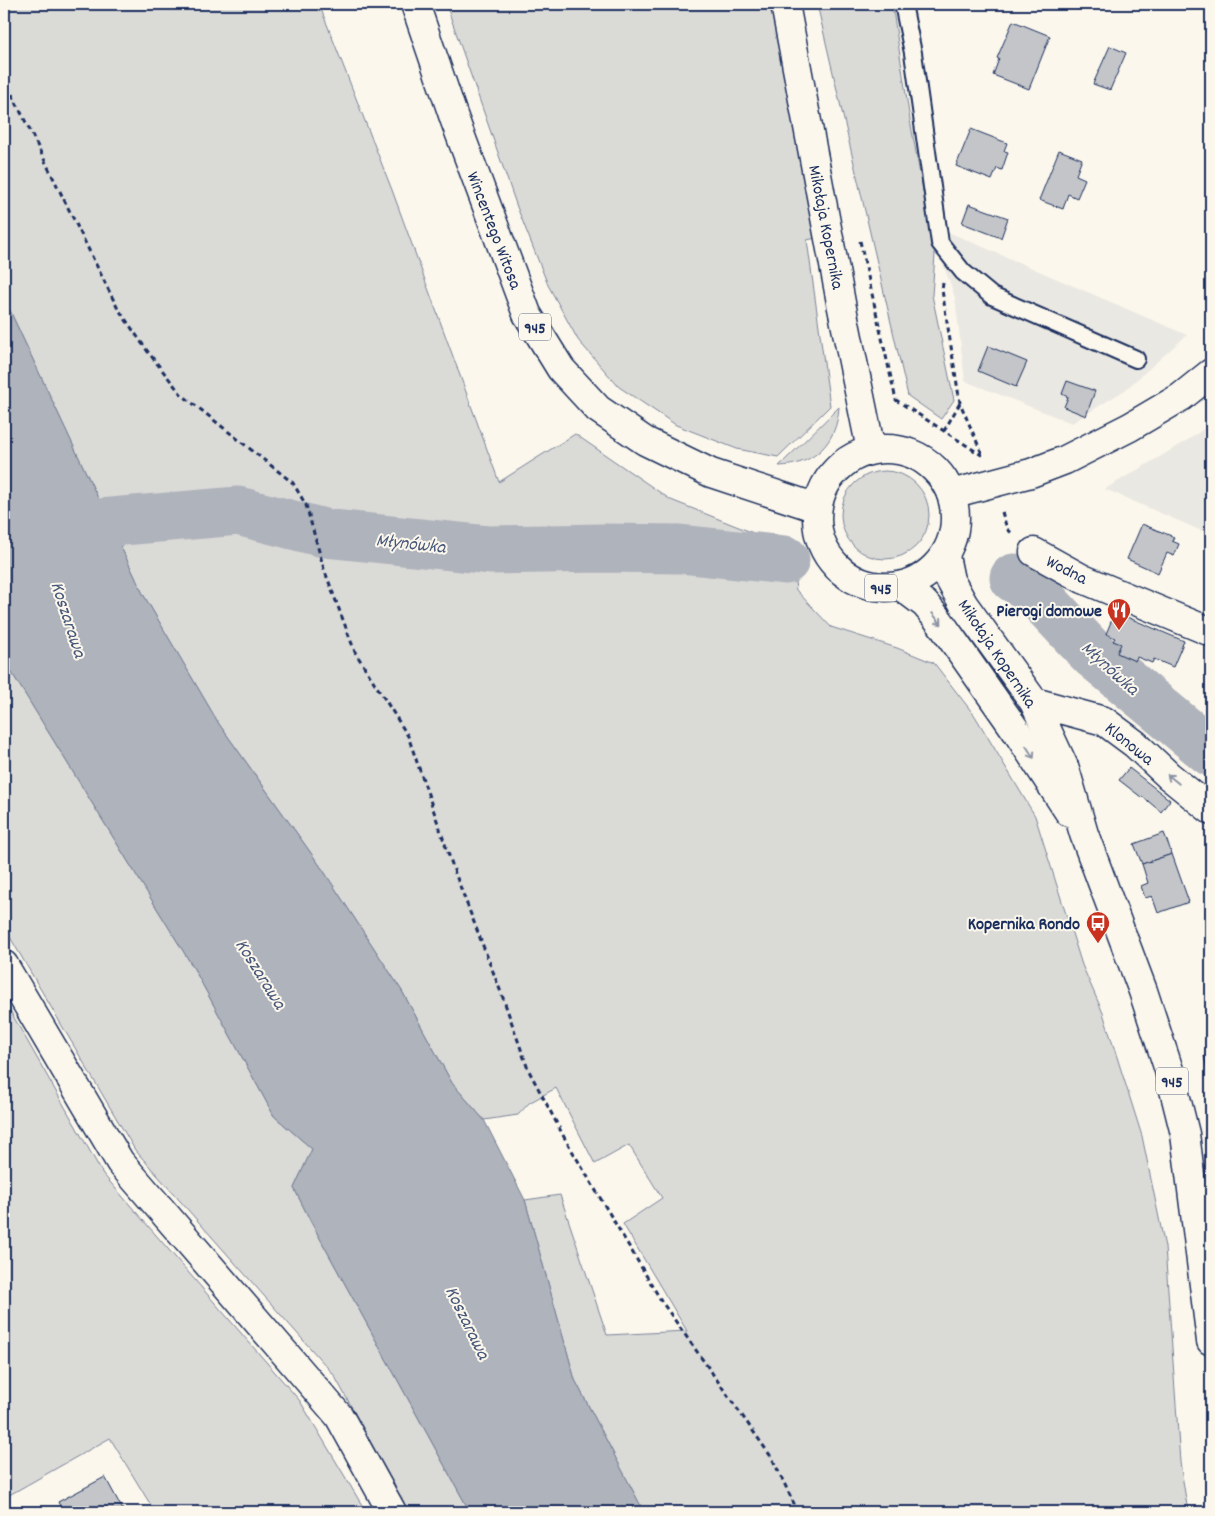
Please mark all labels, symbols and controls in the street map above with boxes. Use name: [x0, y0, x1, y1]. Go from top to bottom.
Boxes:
street label: Mikołaja Kopernika: [800, 163, 849, 292]
street label: Wincentego Witosa: [459, 168, 527, 294]
road number: 945: [519, 314, 551, 341]
water label: Młynówka: [375, 528, 448, 563]
street label: Wodna: [1041, 550, 1091, 593]
road number: 945: [865, 574, 897, 602]
water label: Koszarawa: [42, 579, 92, 663]
street label: Mikołaja Kopernika: [950, 595, 1042, 714]
restaurant icon: Pierogi domowe: [1106, 597, 1132, 631]
place label: Pierogi domowe: [996, 600, 1102, 625]
one-way arrow: [932, 612, 943, 625]
water label: Młynówka: [1074, 636, 1144, 704]
street label: Klonowa: [1098, 717, 1159, 773]
one-way arrow: [1025, 745, 1035, 759]
one-way arrow: [1167, 774, 1180, 785]
bus stop icon: Kopernika Rondo: [1085, 910, 1111, 944]
place label: Kopernika Rondo: [968, 913, 1080, 938]
water label: Koszarawa: [227, 934, 292, 1016]
road number: 945: [1156, 1068, 1188, 1094]
water label: Koszarawa: [437, 1282, 496, 1366]

